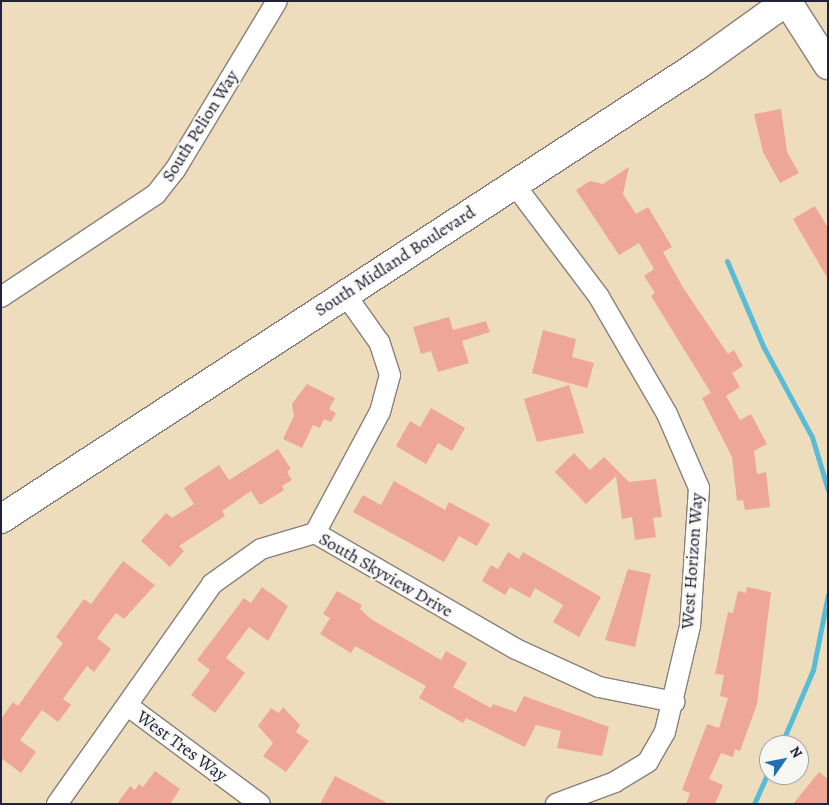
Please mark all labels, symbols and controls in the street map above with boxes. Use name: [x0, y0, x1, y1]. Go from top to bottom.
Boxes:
street label: South Pelion Way: [157, 66, 243, 186]
street label: South Midland Boulevard: [311, 201, 479, 321]
street label: West Horizon Way: [676, 492, 708, 630]
street label: South Skyview Drive: [315, 528, 457, 622]
street label: West Tres Way: [133, 706, 231, 786]
north arrow: [759, 735, 809, 785]
text: N: [785, 743, 807, 762]

